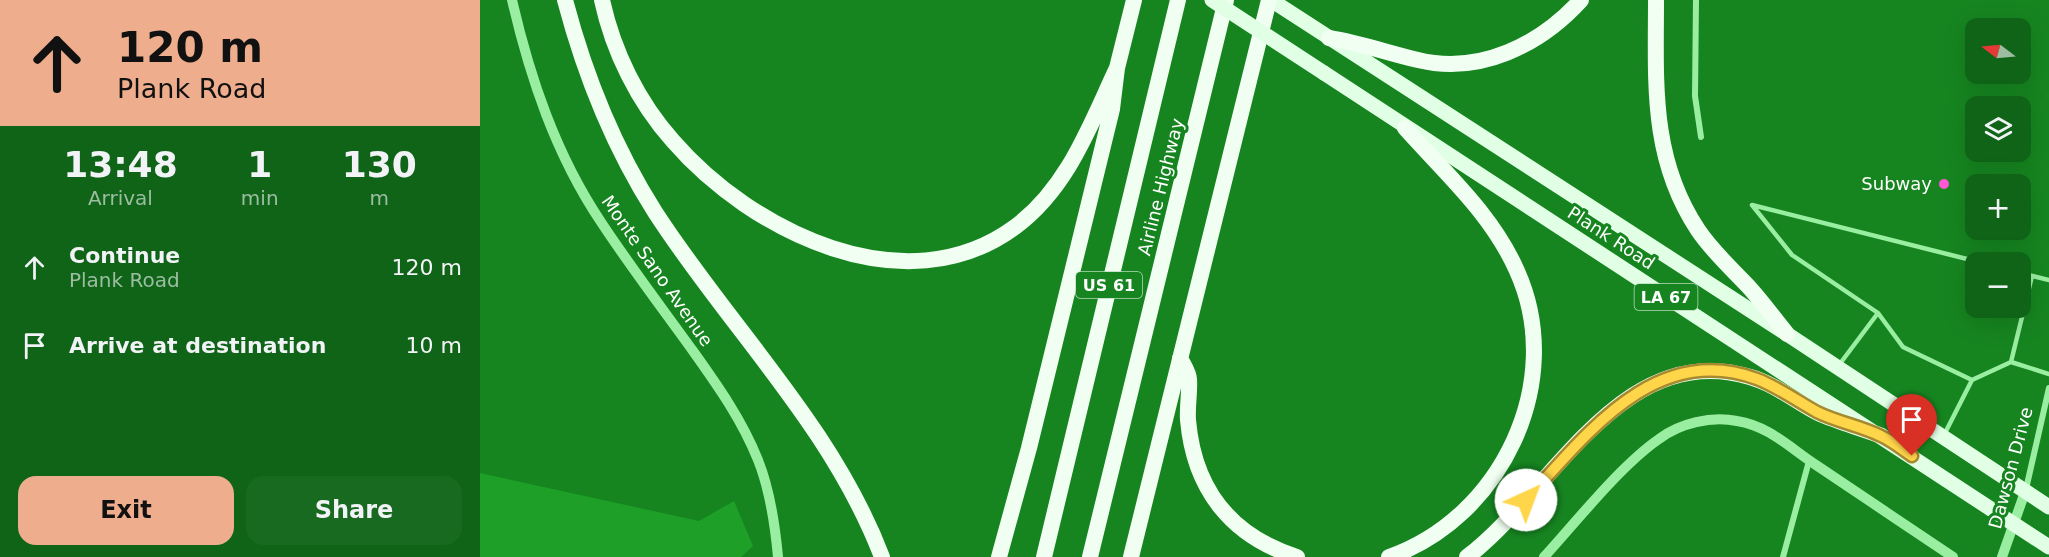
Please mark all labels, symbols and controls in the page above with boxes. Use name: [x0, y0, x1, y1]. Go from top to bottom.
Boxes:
north arrow: [1965, 18, 2031, 84]
map controls: [1965, 18, 2031, 318]
text: 120 m: [117, 23, 263, 72]
icon: ahead: [18, 24, 96, 102]
text: Plank Road: [117, 73, 266, 104]
button: layers: [1965, 96, 2031, 162]
street label: Airline Highway: [1133, 116, 1188, 258]
text: 13:48: [63, 144, 178, 185]
text: 1: [247, 144, 272, 185]
text: 130: [342, 144, 417, 185]
place label: Subway: [1861, 173, 1932, 194]
button: +: [1965, 174, 2031, 240]
marker: Subway: [1937, 177, 1951, 191]
text: Arrival: [88, 186, 153, 210]
text: min: [241, 186, 279, 210]
text: m: [370, 186, 389, 210]
street label: Monte Sano Avenue: [597, 191, 717, 350]
street label: Plank Road: [1564, 202, 1659, 274]
text: Continue: [69, 243, 180, 268]
icon: ahead: [18, 251, 51, 284]
button: −: [1965, 252, 2031, 318]
text: 120 m: [392, 255, 462, 280]
text: Plank Road: [69, 268, 180, 292]
road number: US 61: [1076, 272, 1142, 298]
road number: LA 67: [1634, 284, 1698, 310]
icon: arrive: [18, 329, 51, 362]
text: Arrive at destination: [69, 333, 326, 358]
text: 10 m: [406, 333, 462, 358]
pin: [1886, 394, 1937, 456]
icon: arrive: [1895, 403, 1928, 436]
street label: Dawson Drive: [1984, 405, 2037, 531]
position arrow: [1494, 468, 1558, 532]
button: Exit: [18, 476, 234, 545]
button: Share: [246, 476, 462, 545]

